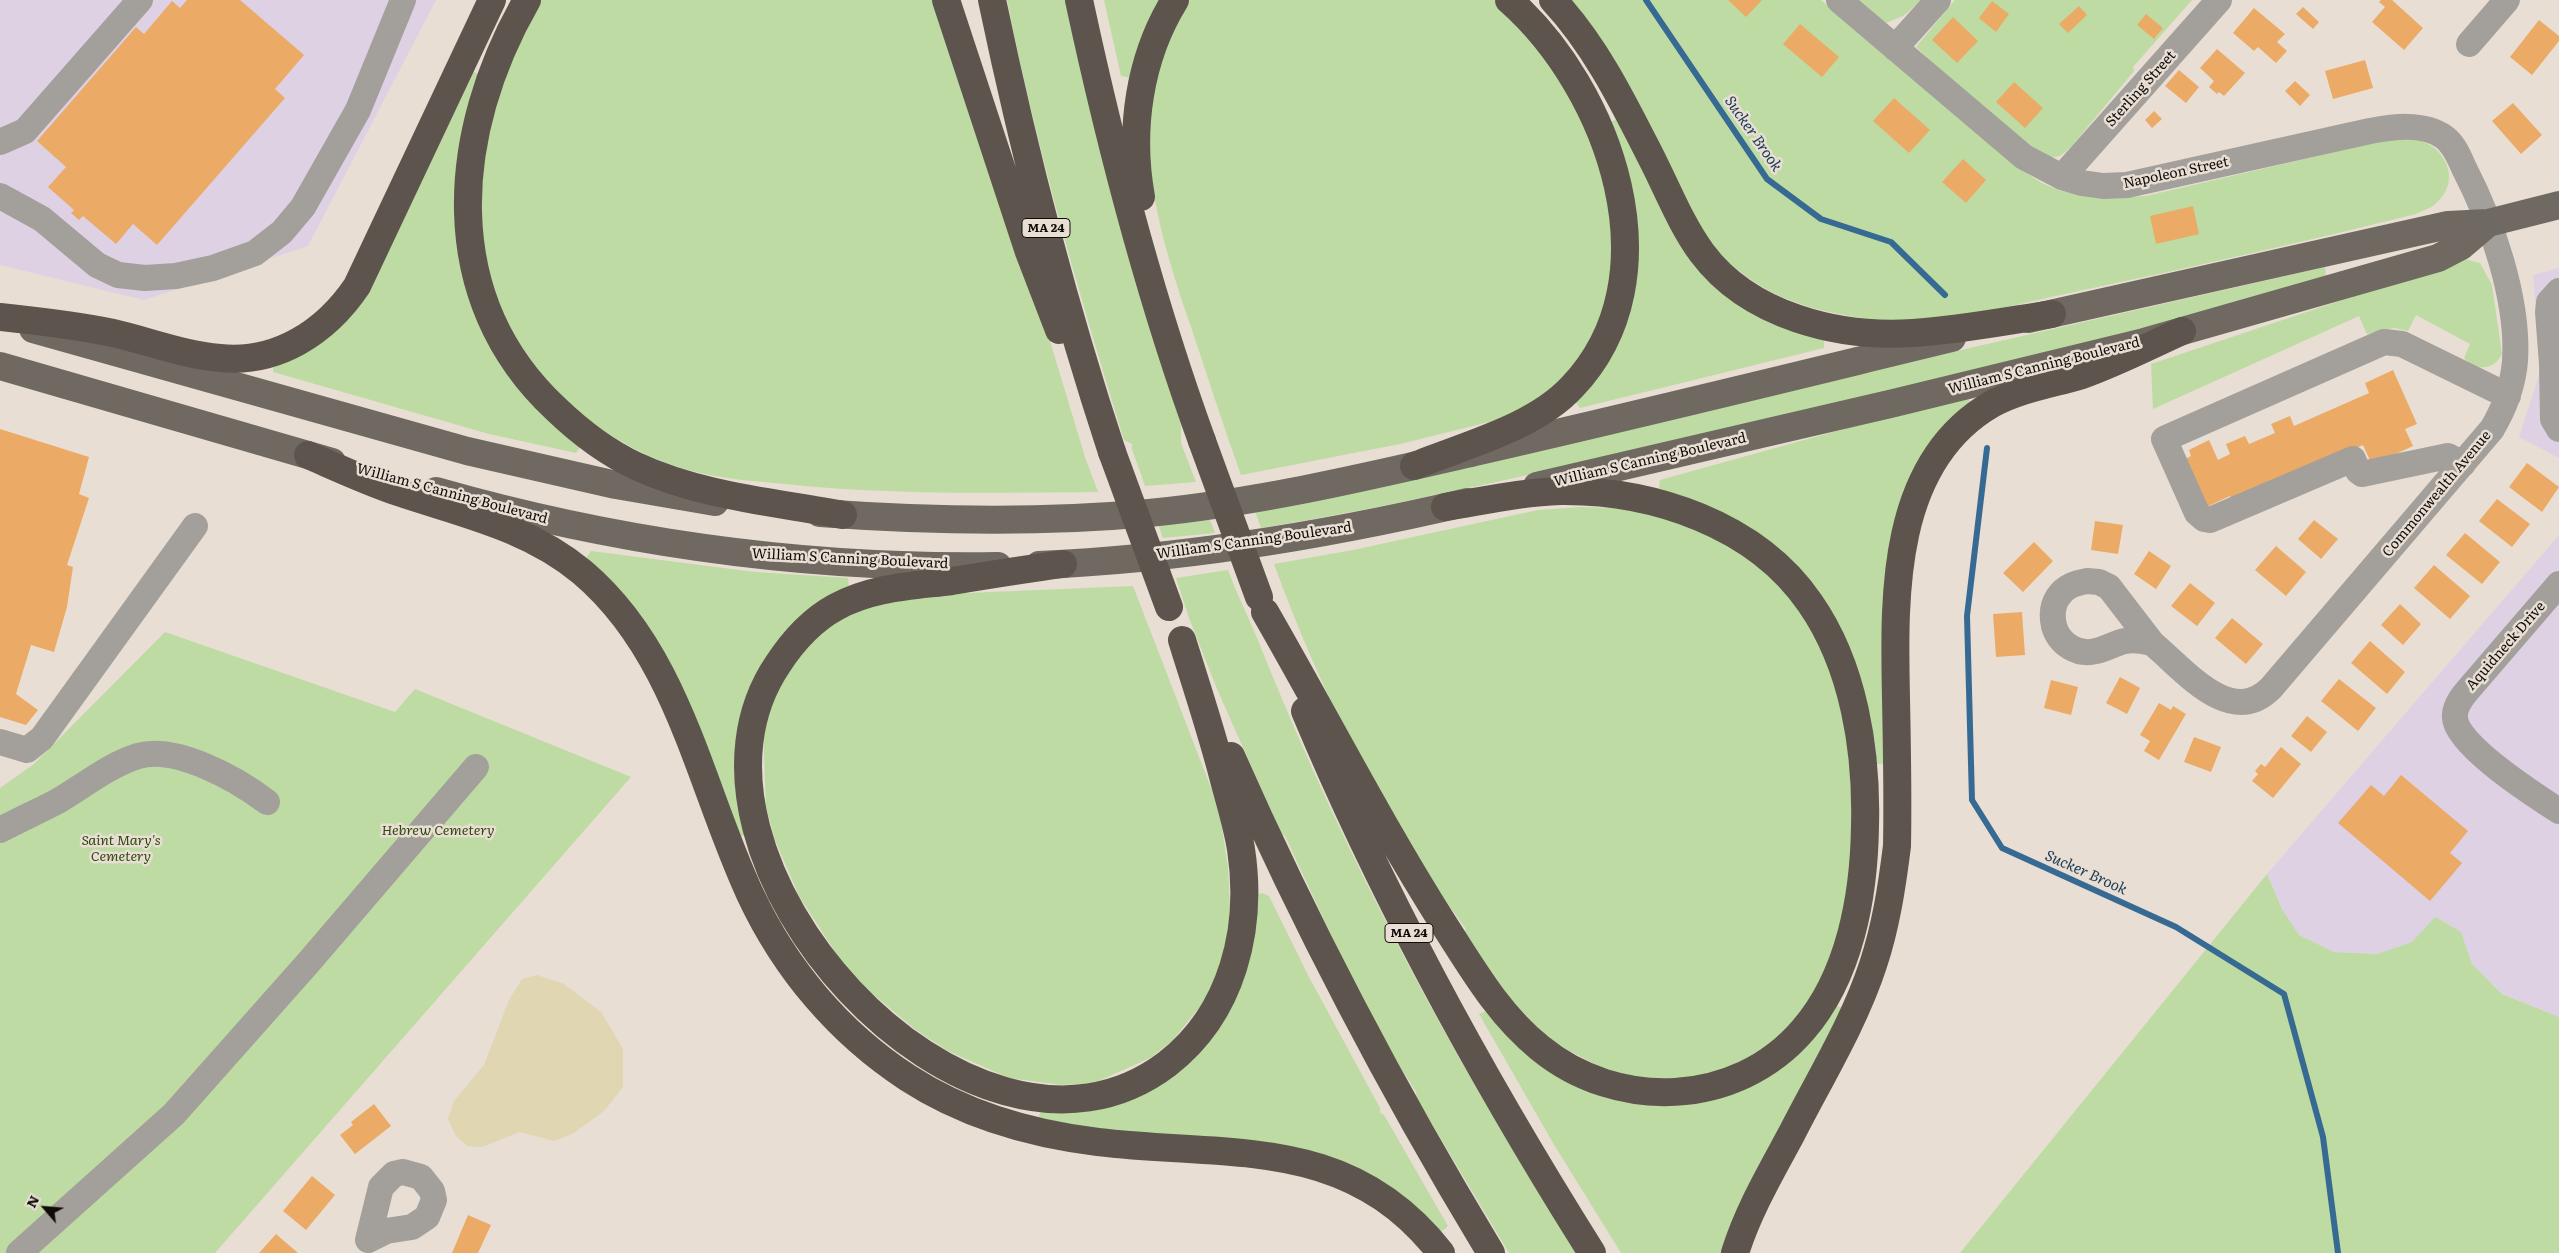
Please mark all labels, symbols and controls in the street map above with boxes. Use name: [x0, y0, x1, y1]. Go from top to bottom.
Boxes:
street label: Sterling Street: [2102, 47, 2180, 131]
water label: Sucker Brook: [1720, 93, 1786, 175]
street label: Napoleon Street: [2122, 154, 2230, 192]
road number: MA 24: [1022, 218, 1070, 238]
street label: William S Canning Boulevard: [1946, 334, 2142, 398]
street label: Commonwealth Avenue: [2379, 427, 2495, 561]
street label: William S Canning Boulevard: [1552, 430, 1748, 490]
street label: William S Canning Boulevard: [355, 460, 549, 528]
street label: William S Canning Boulevard: [1155, 519, 1353, 563]
street label: William S Canning Boulevard: [751, 545, 949, 573]
street label: Aquidneck Drive: [2463, 598, 2549, 694]
park label: Hebrew Cemetery: [382, 823, 494, 839]
park label: Saint Mary's Cemetery: [81, 833, 161, 866]
water label: Sucker Brook: [2042, 847, 2130, 899]
road number: MA 24: [1385, 924, 1433, 942]
north arrow: [20, 1183, 70, 1233]
text: N: [20, 1191, 43, 1211]

